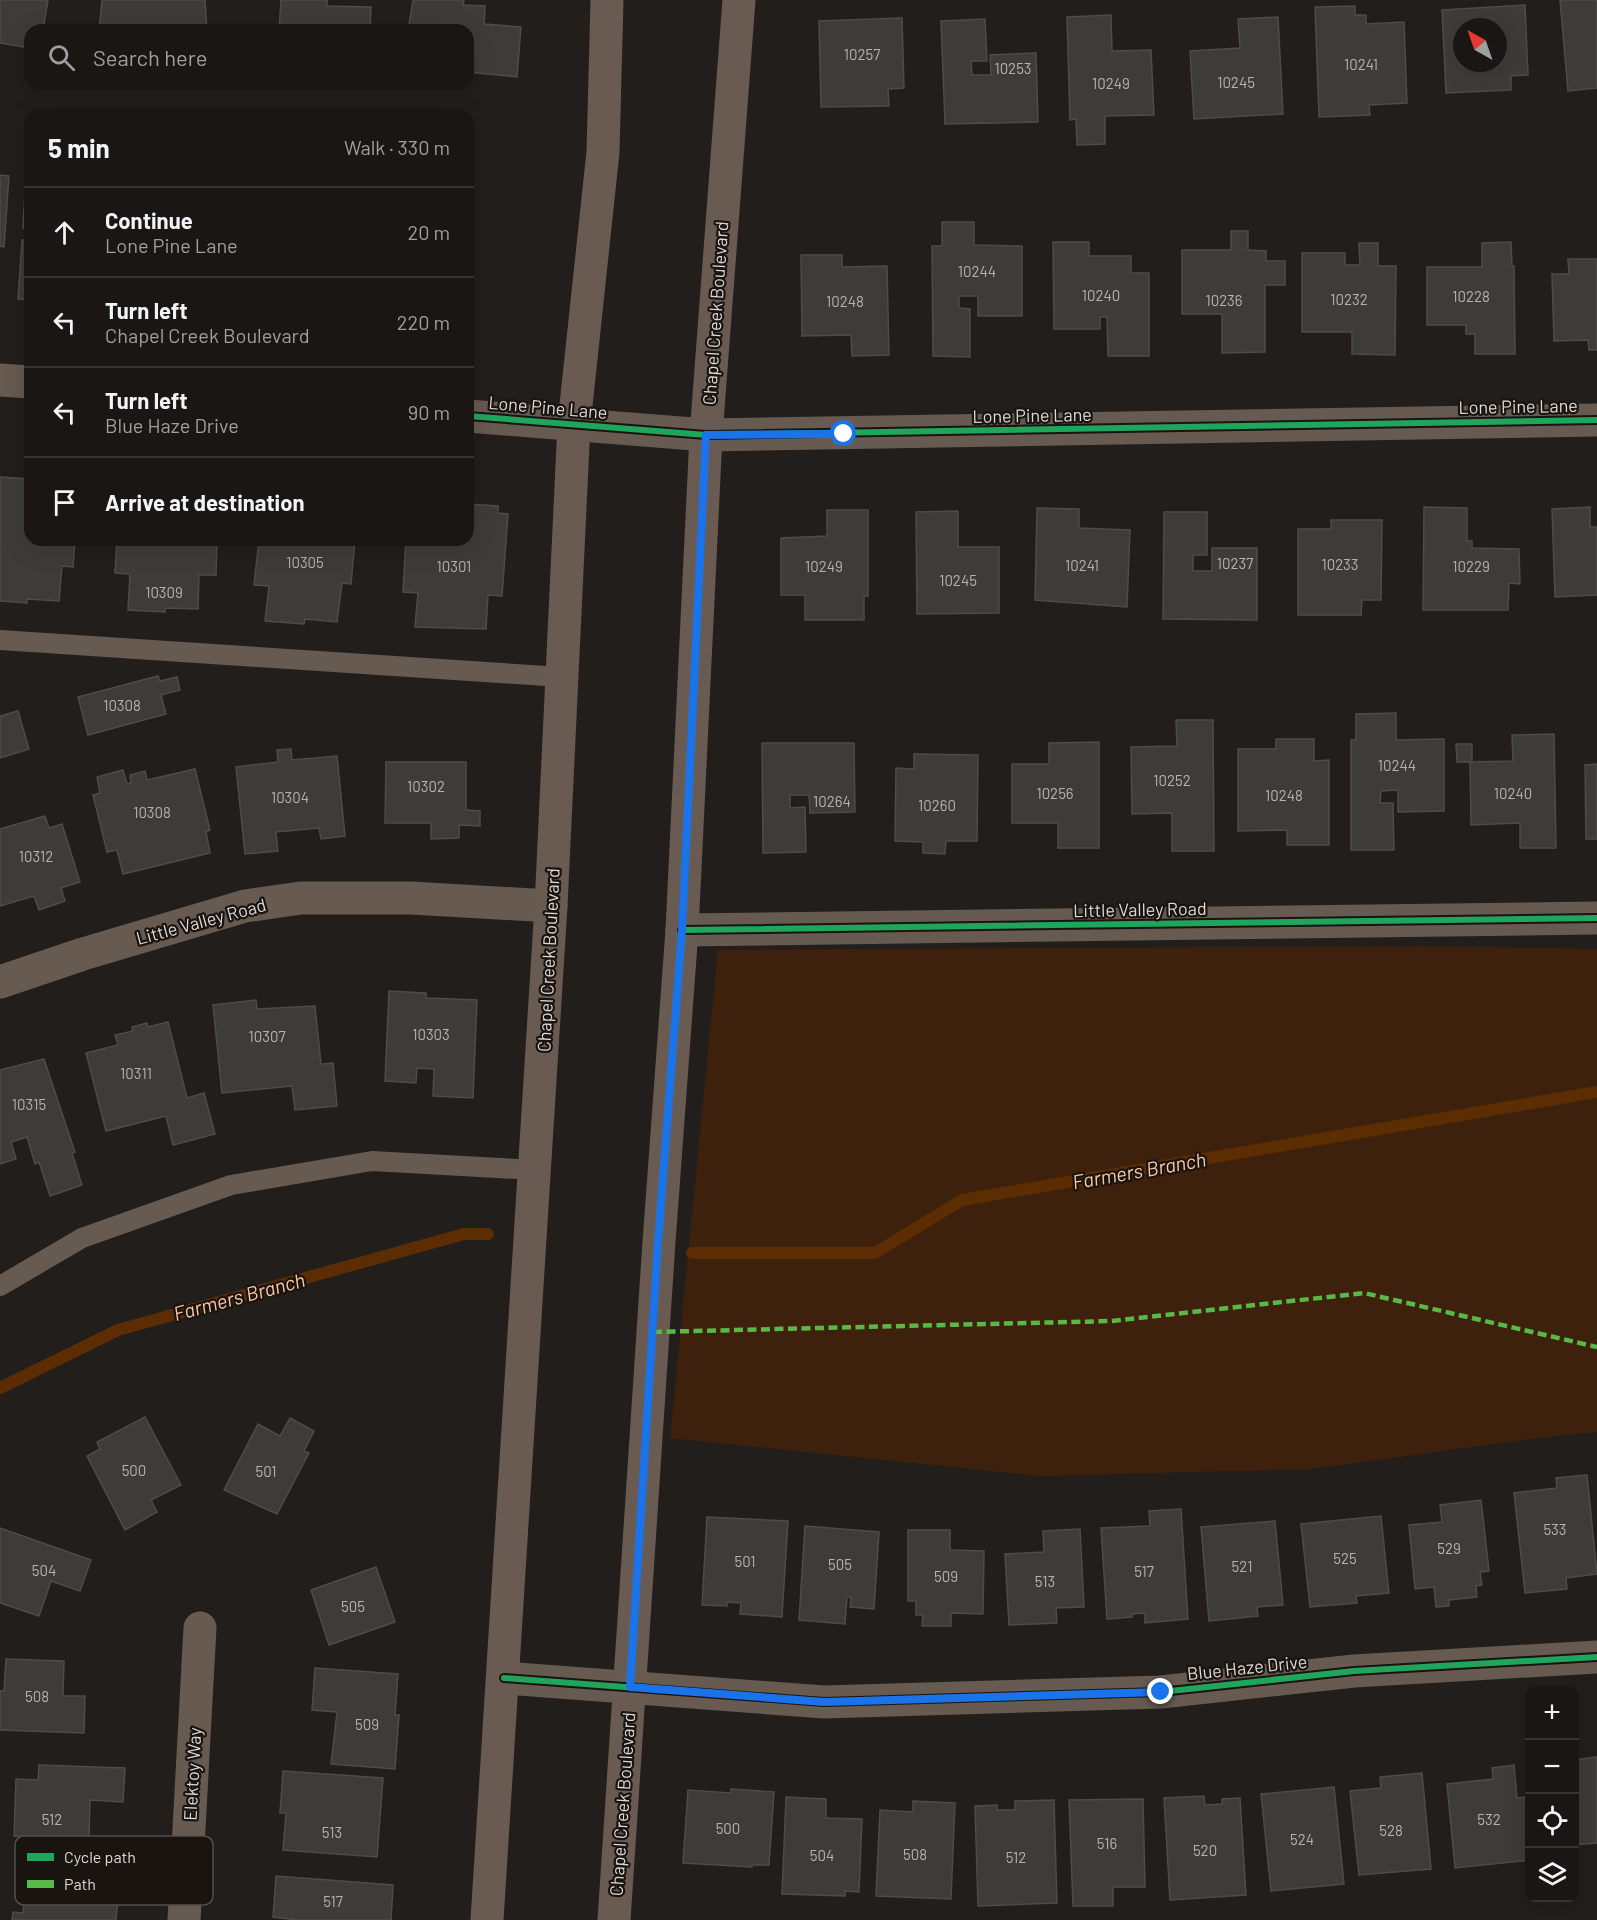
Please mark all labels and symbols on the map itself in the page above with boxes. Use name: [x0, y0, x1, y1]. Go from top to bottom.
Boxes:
north arrow: [1453, 18, 1507, 72]
house number: 10257: [844, 45, 880, 63]
house number: 10241: [1344, 55, 1378, 73]
house number: 10253: [994, 59, 1032, 77]
house number: 10245: [1217, 73, 1255, 91]
house number: 10249: [1092, 74, 1130, 92]
street label: Chapel Creek Boulevard: [698, 220, 732, 406]
house number: 10244: [958, 262, 996, 280]
house number: 10240: [1082, 286, 1120, 304]
house number: 10228: [1452, 287, 1490, 305]
house number: 10232: [1330, 290, 1368, 308]
house number: 10236: [1205, 291, 1243, 309]
house number: 10248: [826, 292, 864, 310]
street label: Lone Pine Lane: [488, 391, 608, 423]
street label: Lone Pine Lane: [1458, 394, 1578, 418]
street label: Lone Pine Lane: [972, 403, 1092, 427]
route start: [830, 420, 856, 446]
house number: 10305: [286, 553, 324, 571]
house number: 10237: [1217, 554, 1253, 572]
house number: 10233: [1321, 555, 1359, 573]
house number: 10241: [1065, 556, 1099, 574]
house number: 10301: [437, 557, 471, 575]
house number: 10249: [805, 557, 843, 575]
house number: 10229: [1452, 557, 1490, 575]
house number: 10245: [939, 571, 977, 589]
house number: 10309: [145, 583, 183, 601]
house number: 10308: [103, 696, 141, 714]
house number: 10244: [1378, 756, 1416, 774]
house number: 10252: [1153, 771, 1191, 789]
house number: 10302: [407, 777, 445, 795]
house number: 10256: [1036, 784, 1074, 802]
house number: 10240: [1494, 784, 1532, 802]
house number: 10248: [1265, 786, 1303, 804]
house number: 10304: [271, 788, 309, 806]
house number: 10264: [813, 792, 851, 810]
house number: 10260: [918, 796, 956, 814]
house number: 10308: [133, 803, 171, 821]
house number: 10312: [19, 847, 53, 865]
street label: Chapel Creek Boulevard: [532, 867, 564, 1053]
street label: Little Valley Road: [134, 893, 268, 949]
street label: Little Valley Road: [1073, 897, 1207, 921]
house number: 10303: [412, 1025, 450, 1043]
house number: 10307: [248, 1027, 286, 1045]
house number: 10311: [120, 1064, 152, 1082]
house number: 10315: [12, 1095, 46, 1113]
water label: Farmers Branch: [1070, 1146, 1208, 1194]
water label: Farmers Branch: [171, 1267, 307, 1325]
house number: 500: [122, 1461, 146, 1479]
house number: 501: [255, 1462, 277, 1480]
house number: 533: [1543, 1520, 1567, 1538]
house number: 529: [1437, 1539, 1461, 1557]
house number: 525: [1333, 1549, 1357, 1567]
house number: 501: [734, 1552, 756, 1570]
house number: 505: [828, 1555, 852, 1573]
house number: 521: [1232, 1557, 1252, 1575]
house number: 504: [32, 1561, 56, 1579]
house number: 517: [1134, 1562, 1154, 1580]
house number: 509: [934, 1567, 958, 1585]
house number: 513: [1035, 1572, 1055, 1590]
house number: 505: [341, 1597, 365, 1615]
street label: Blue Haze Drive: [1186, 1650, 1308, 1684]
route end: [1147, 1678, 1173, 1704]
house number: 508: [25, 1687, 49, 1705]
street label: Chapel Creek Boulevard: [605, 1711, 639, 1897]
house number: 509: [355, 1715, 379, 1733]
street label: Elektoy Way: [179, 1727, 205, 1821]
house number: 512: [42, 1810, 62, 1828]
house number: 532: [1477, 1810, 1501, 1828]
house number: 500: [716, 1819, 740, 1837]
house number: 528: [1379, 1821, 1403, 1839]
house number: 513: [322, 1823, 342, 1841]
house number: 524: [1290, 1830, 1314, 1848]
house number: 516: [1097, 1834, 1117, 1852]
legend: [15, 1836, 213, 1905]
house number: 520: [1193, 1841, 1217, 1859]
house number: 508: [903, 1845, 927, 1863]
house number: 504: [810, 1846, 834, 1864]
text: Cycle path: [64, 1847, 136, 1866]
house number: 512: [1006, 1848, 1026, 1866]
text: Path: [64, 1874, 96, 1893]
house number: 517: [323, 1892, 343, 1910]

